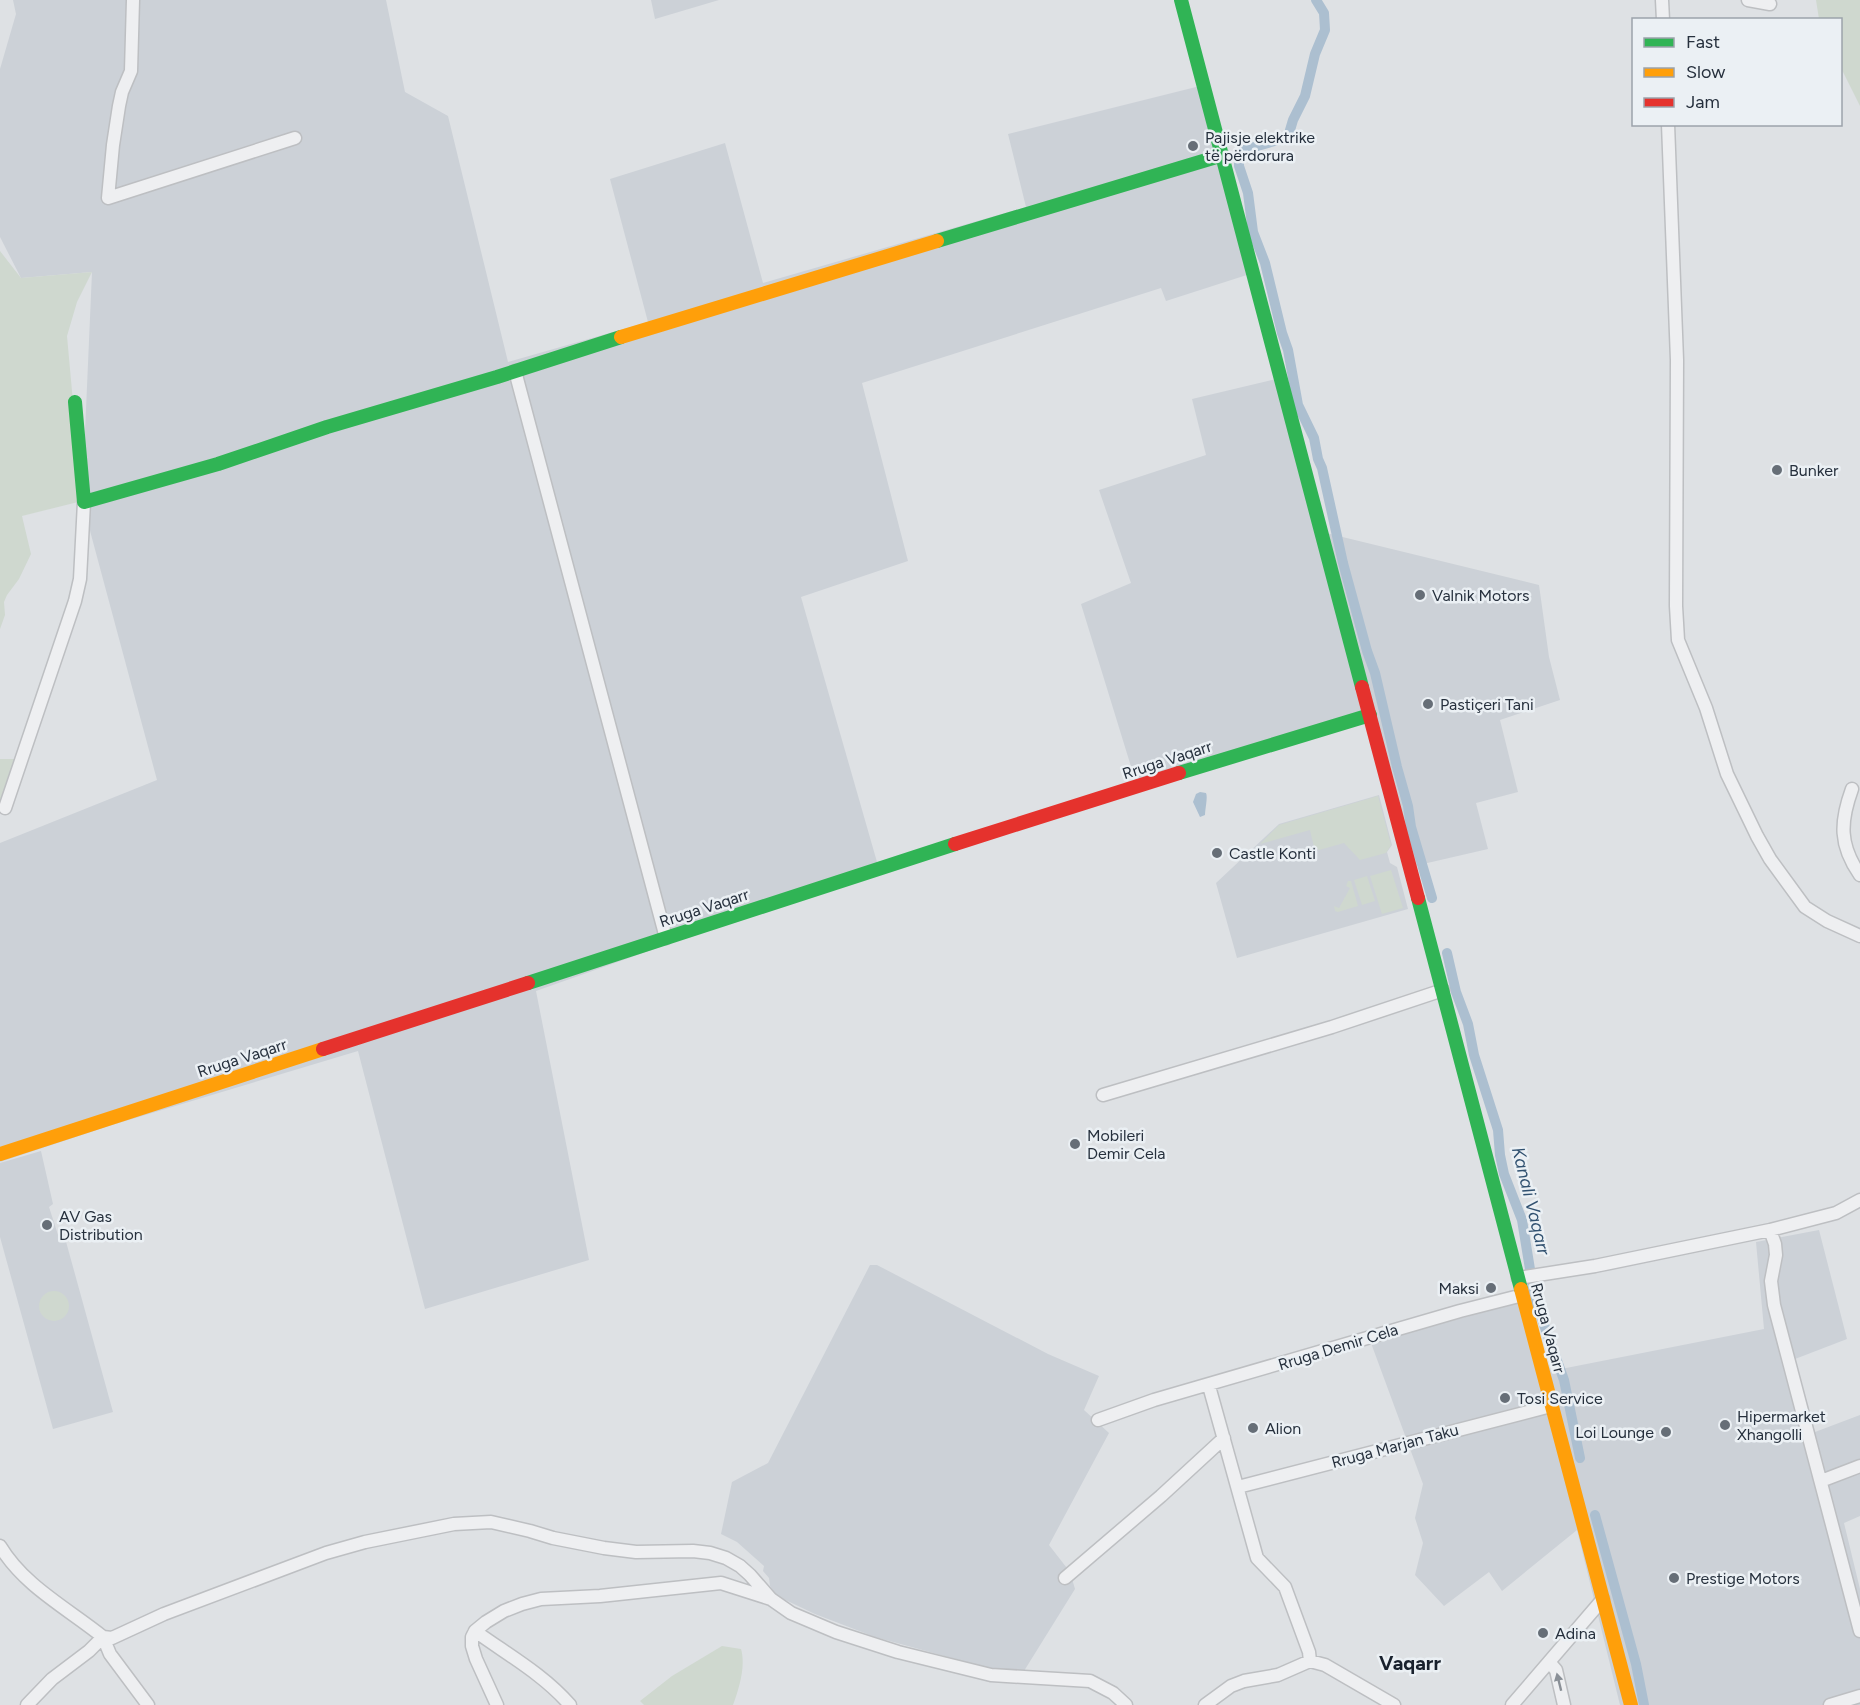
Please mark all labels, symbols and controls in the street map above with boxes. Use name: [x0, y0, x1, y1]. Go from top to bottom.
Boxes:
legend: [1632, 18, 1842, 126]
text: Fast: [1686, 31, 1720, 53]
text: Slow: [1686, 61, 1725, 83]
text: Jam: [1686, 91, 1720, 113]
place label: Pajisje elektrike të përdorura: [1205, 128, 1315, 165]
marker: Pajisje elektrike të përdorura: [1186, 139, 1200, 153]
place label: Bunker: [1789, 461, 1839, 480]
marker: Bunker: [1770, 463, 1784, 477]
place label: Valnik Motors: [1432, 586, 1529, 605]
marker: Valnik Motors: [1413, 588, 1427, 602]
place label: Pastiçeri Tani: [1440, 695, 1534, 714]
marker: Pastiçeri Tani: [1421, 697, 1435, 711]
street label: Rruga Vaqarr: [1120, 736, 1215, 783]
place label: Castle Konti: [1229, 844, 1316, 863]
marker: Castle Konti: [1210, 846, 1224, 860]
street label: Rruga Vaqarr: [657, 884, 752, 931]
street label: Rruga Vaqarr: [195, 1034, 290, 1081]
place label: Mobileri Demir Cela: [1087, 1126, 1165, 1163]
marker: Mobileri Demir Cela: [1068, 1137, 1082, 1151]
water label: Kanali Vaqarr: [1507, 1145, 1555, 1258]
place label: AV Gas Distribution: [59, 1207, 143, 1244]
marker: AV Gas Distribution: [40, 1218, 54, 1232]
place label: Maksi: [1438, 1279, 1479, 1298]
marker: Maksi: [1484, 1281, 1498, 1295]
street label: Rruga Vaqarr: [1527, 1281, 1569, 1376]
street label: Rruga Demir Cela: [1276, 1320, 1400, 1374]
place label: Tosi Service: [1517, 1389, 1603, 1408]
marker: Tosi Service: [1498, 1391, 1512, 1405]
place label: Hipermarket Xhangolli: [1737, 1407, 1826, 1444]
marker: Hipermarket Xhangolli: [1718, 1418, 1732, 1432]
place label: Alion: [1265, 1419, 1301, 1438]
street label: Rruga Marjan Taku: [1329, 1420, 1461, 1472]
marker: Alion: [1246, 1421, 1260, 1435]
place label: Loi Lounge: [1575, 1423, 1654, 1442]
marker: Loi Lounge: [1659, 1425, 1673, 1439]
place label: Prestige Motors: [1686, 1569, 1800, 1588]
marker: Prestige Motors: [1667, 1571, 1681, 1585]
place label: Adina: [1555, 1624, 1596, 1643]
marker: Adina: [1536, 1626, 1550, 1640]
district label: Vaqarr: [1379, 1651, 1441, 1675]
one-way arrow: [1553, 1673, 1563, 1692]

